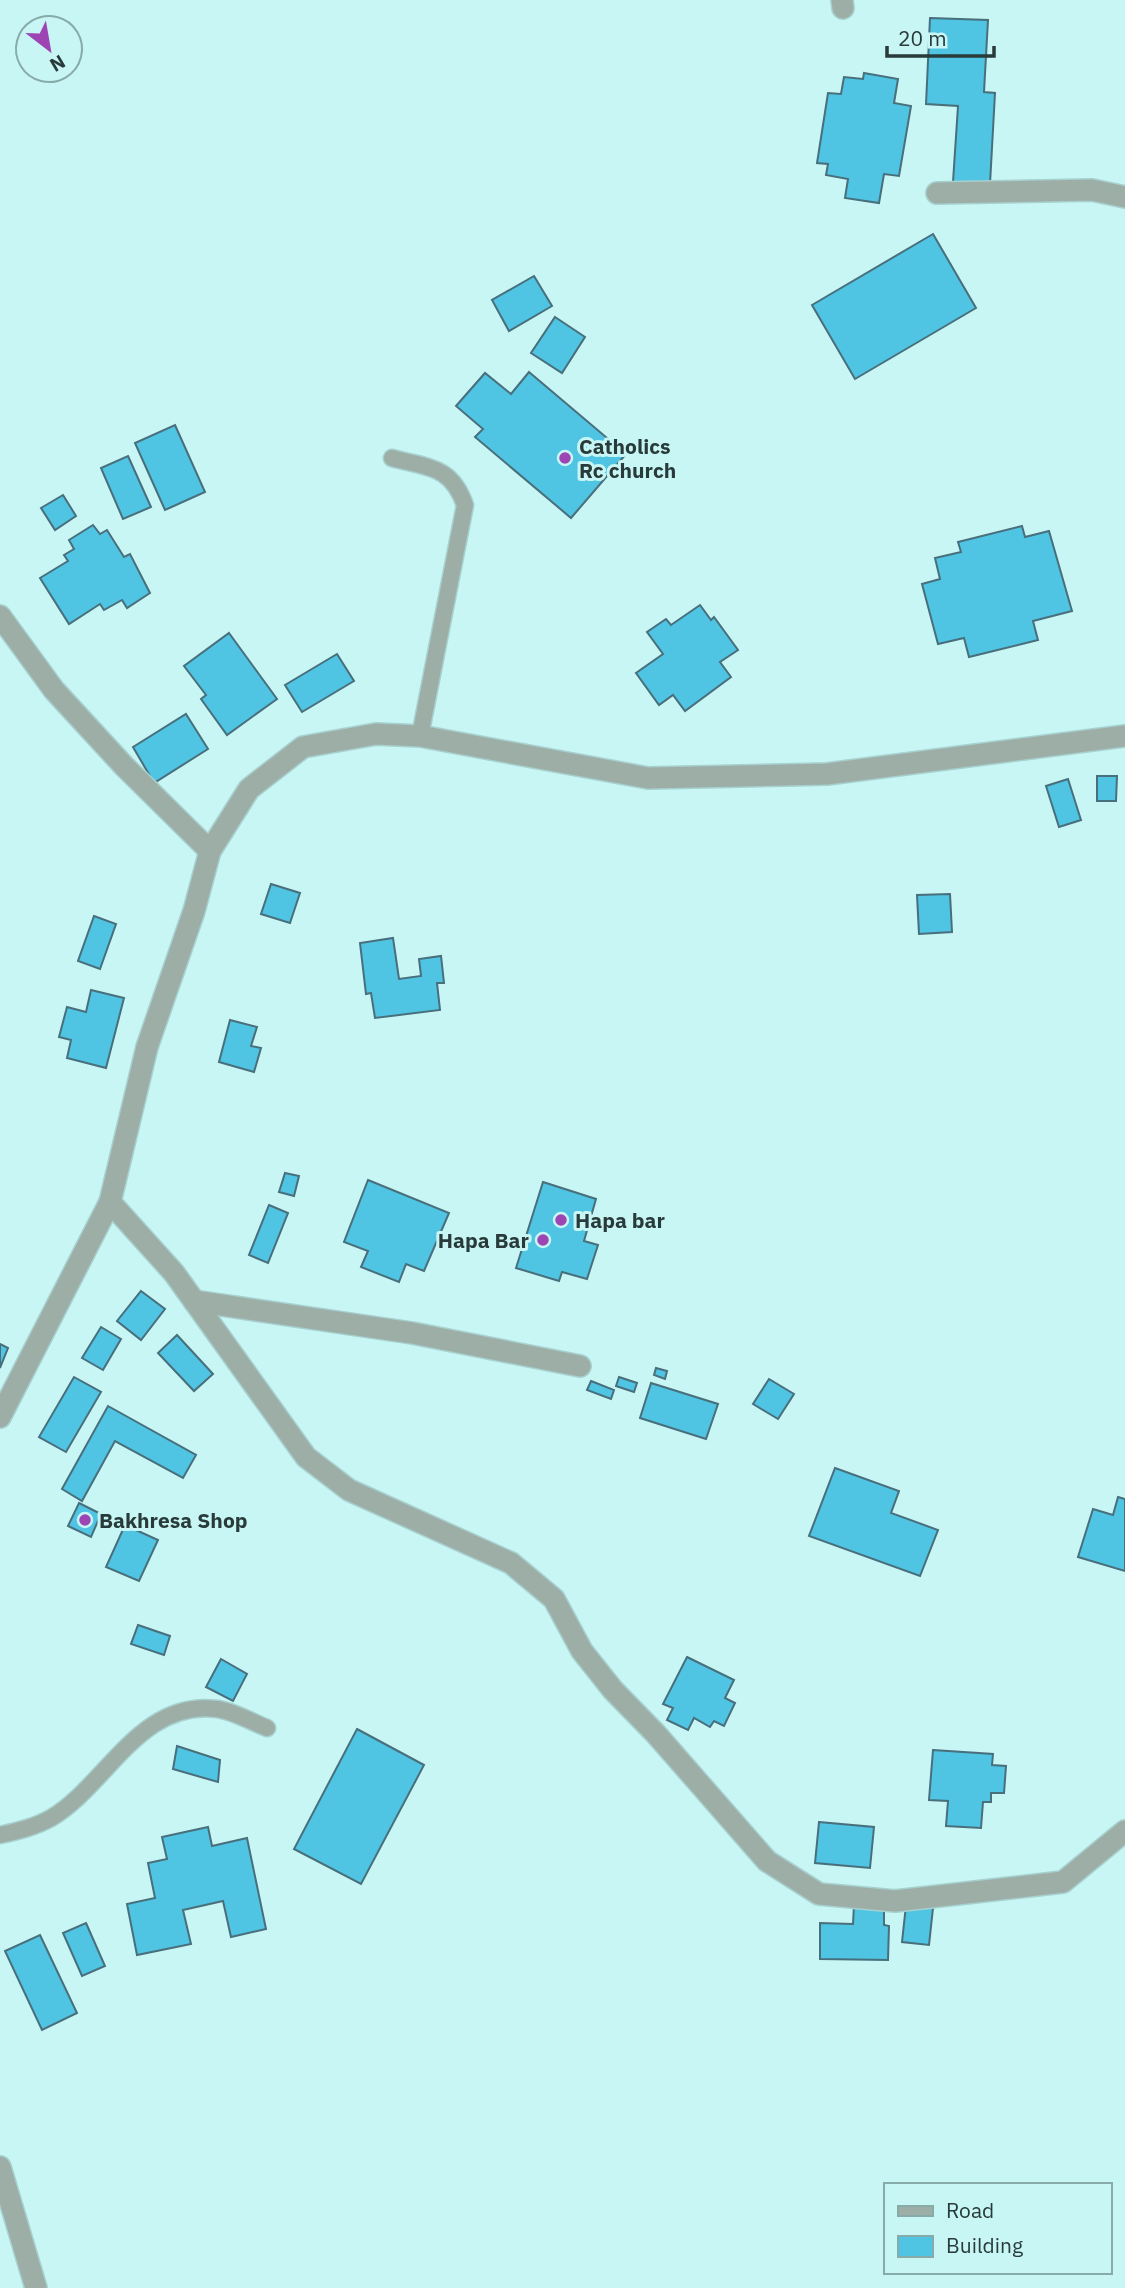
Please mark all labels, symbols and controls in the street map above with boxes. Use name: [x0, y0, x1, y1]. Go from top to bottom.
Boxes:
north arrow: [14, 14, 84, 84]
scale bar: [887, 14, 994, 58]
text: 20 m: [898, 24, 947, 52]
text: N: [46, 50, 70, 77]
place label: Catholics Rc church: [579, 432, 676, 484]
marker: Catholics Rc church: [557, 450, 573, 466]
place label: Hapa bar: [575, 1206, 666, 1234]
marker: Hapa bar: [553, 1212, 569, 1228]
place label: Hapa Bar: [438, 1226, 530, 1254]
marker: Hapa Bar: [535, 1232, 551, 1248]
place label: Bakhresa Shop: [99, 1506, 248, 1534]
marker: Bakhresa Shop: [77, 1512, 93, 1528]
legend: [884, 2183, 1111, 2274]
text: Road: [946, 2196, 994, 2224]
text: Building: [946, 2231, 1023, 2259]

